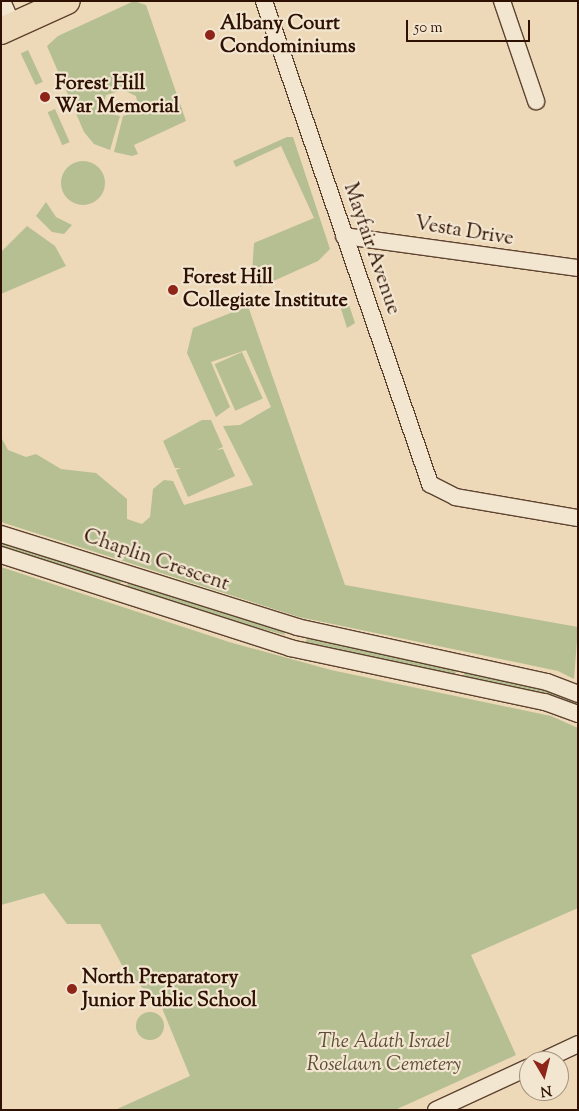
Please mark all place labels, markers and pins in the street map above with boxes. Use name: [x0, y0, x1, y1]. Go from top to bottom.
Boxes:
place label: Albany Court Condominiums: [220, 12, 356, 59]
marker: Albany Court Condominiums: [204, 29, 216, 41]
place label: Forest Hill War Memorial: [55, 73, 179, 120]
marker: Forest Hill War Memorial: [39, 91, 51, 103]
place label: Forest Hill Collegiate Institute: [183, 266, 348, 313]
marker: Forest Hill Collegiate Institute: [167, 284, 179, 296]
place label: North Preparatory Junior Public School: [82, 966, 257, 1013]
marker: North Preparatory Junior Public School: [66, 983, 78, 995]

